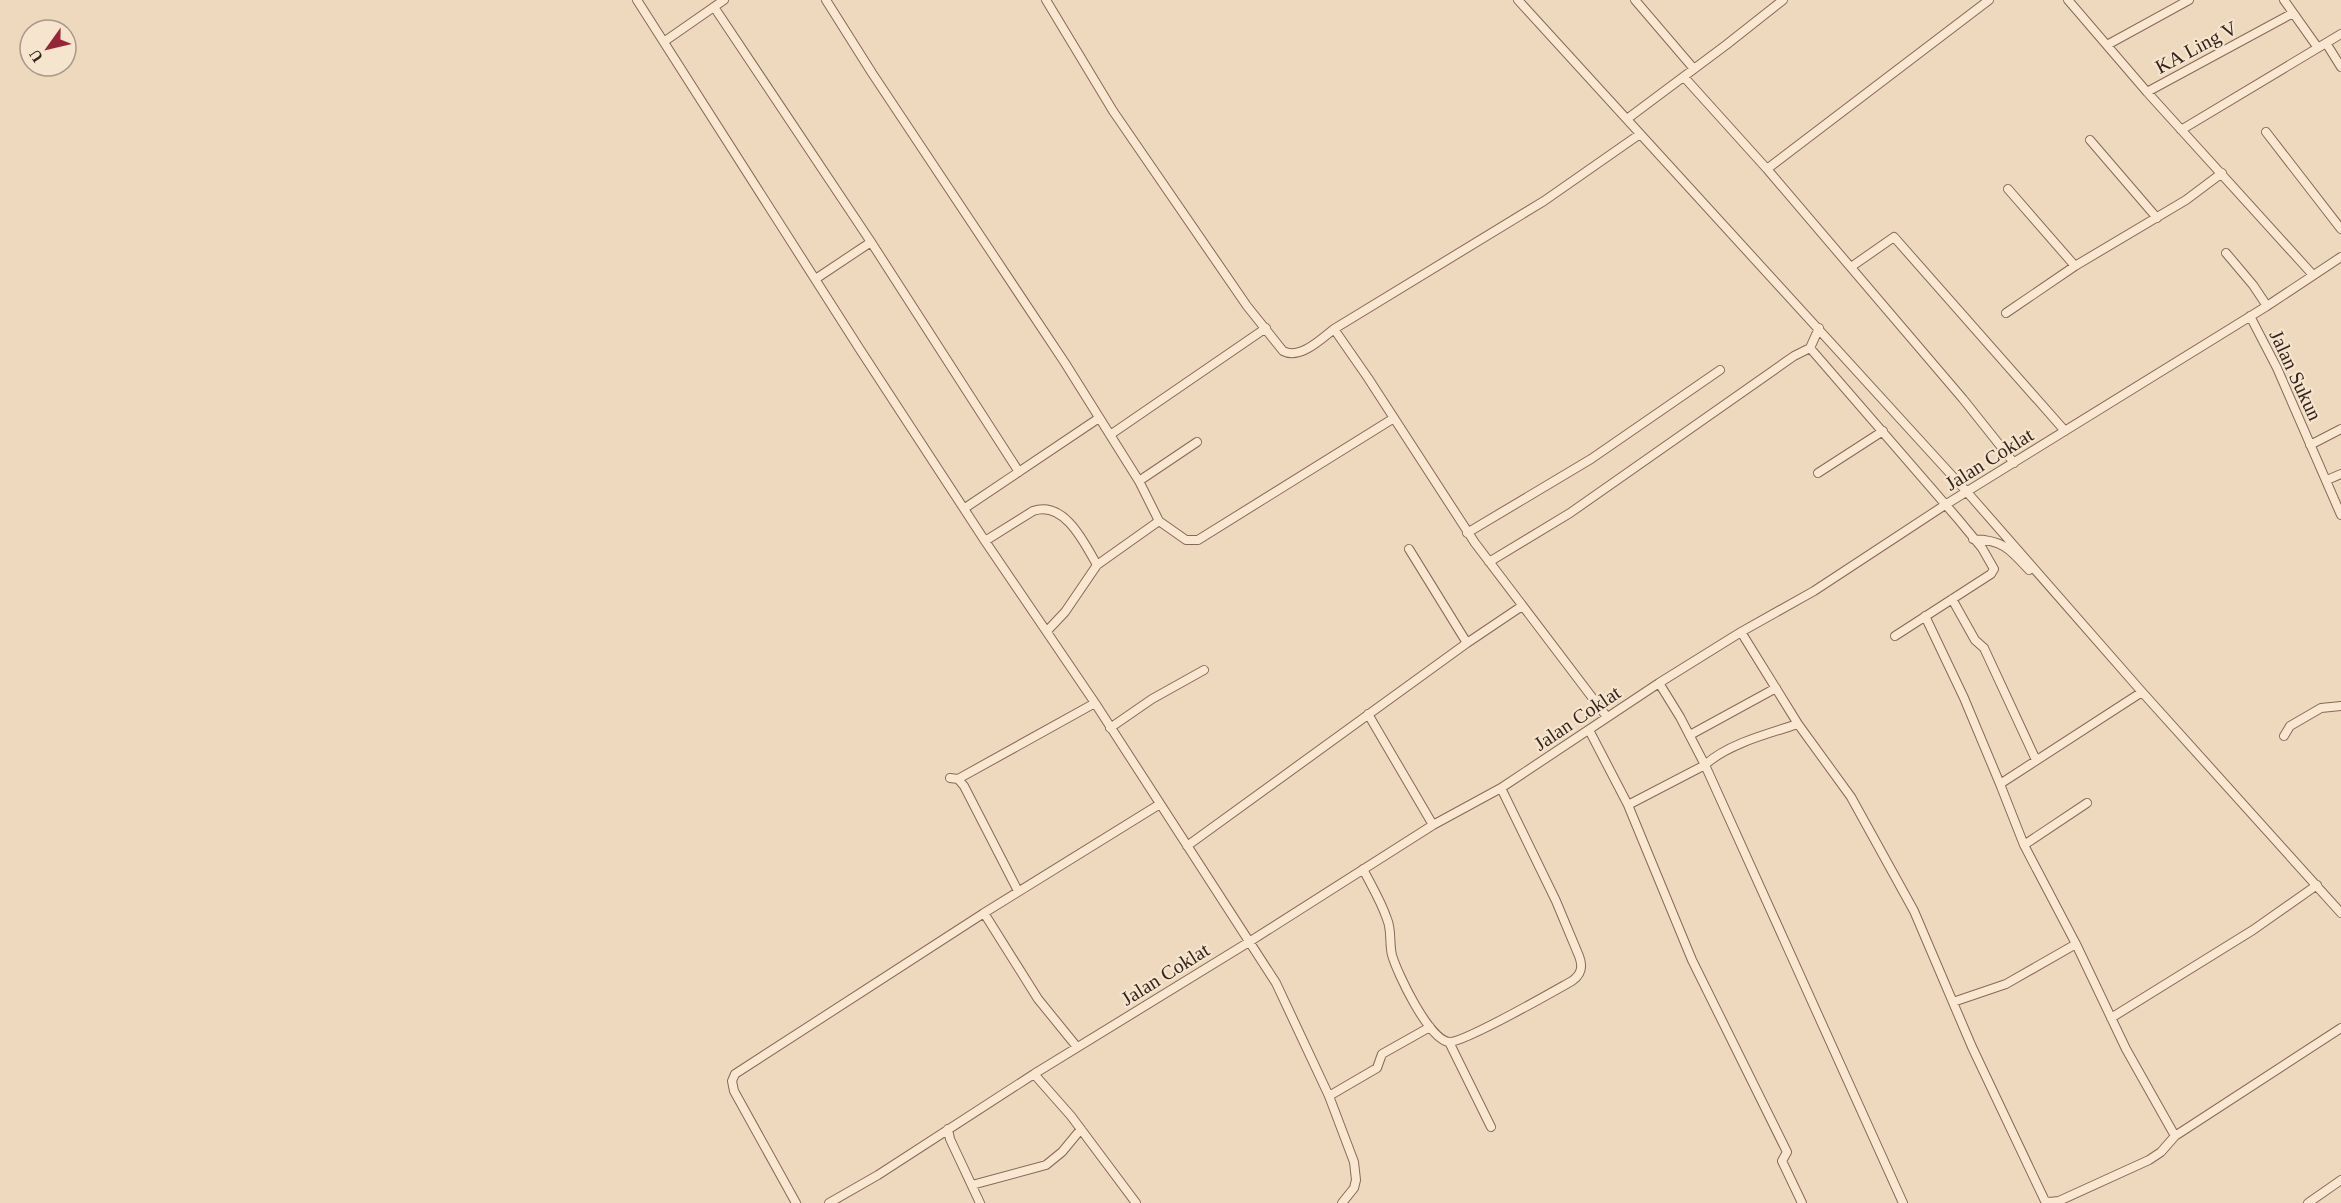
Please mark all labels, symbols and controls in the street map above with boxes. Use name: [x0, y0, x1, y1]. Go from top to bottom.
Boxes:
street label: KA Ling V: [2151, 16, 2242, 79]
north arrow: [18, 18, 78, 78]
text: U: [25, 46, 46, 66]
street label: Jalan Sukun: [2265, 326, 2327, 424]
street label: Jalan Coklat: [1941, 423, 2037, 495]
street label: Jalan Coklat: [1530, 681, 1625, 755]
street label: Jalan Coklat: [1117, 938, 1213, 1010]

